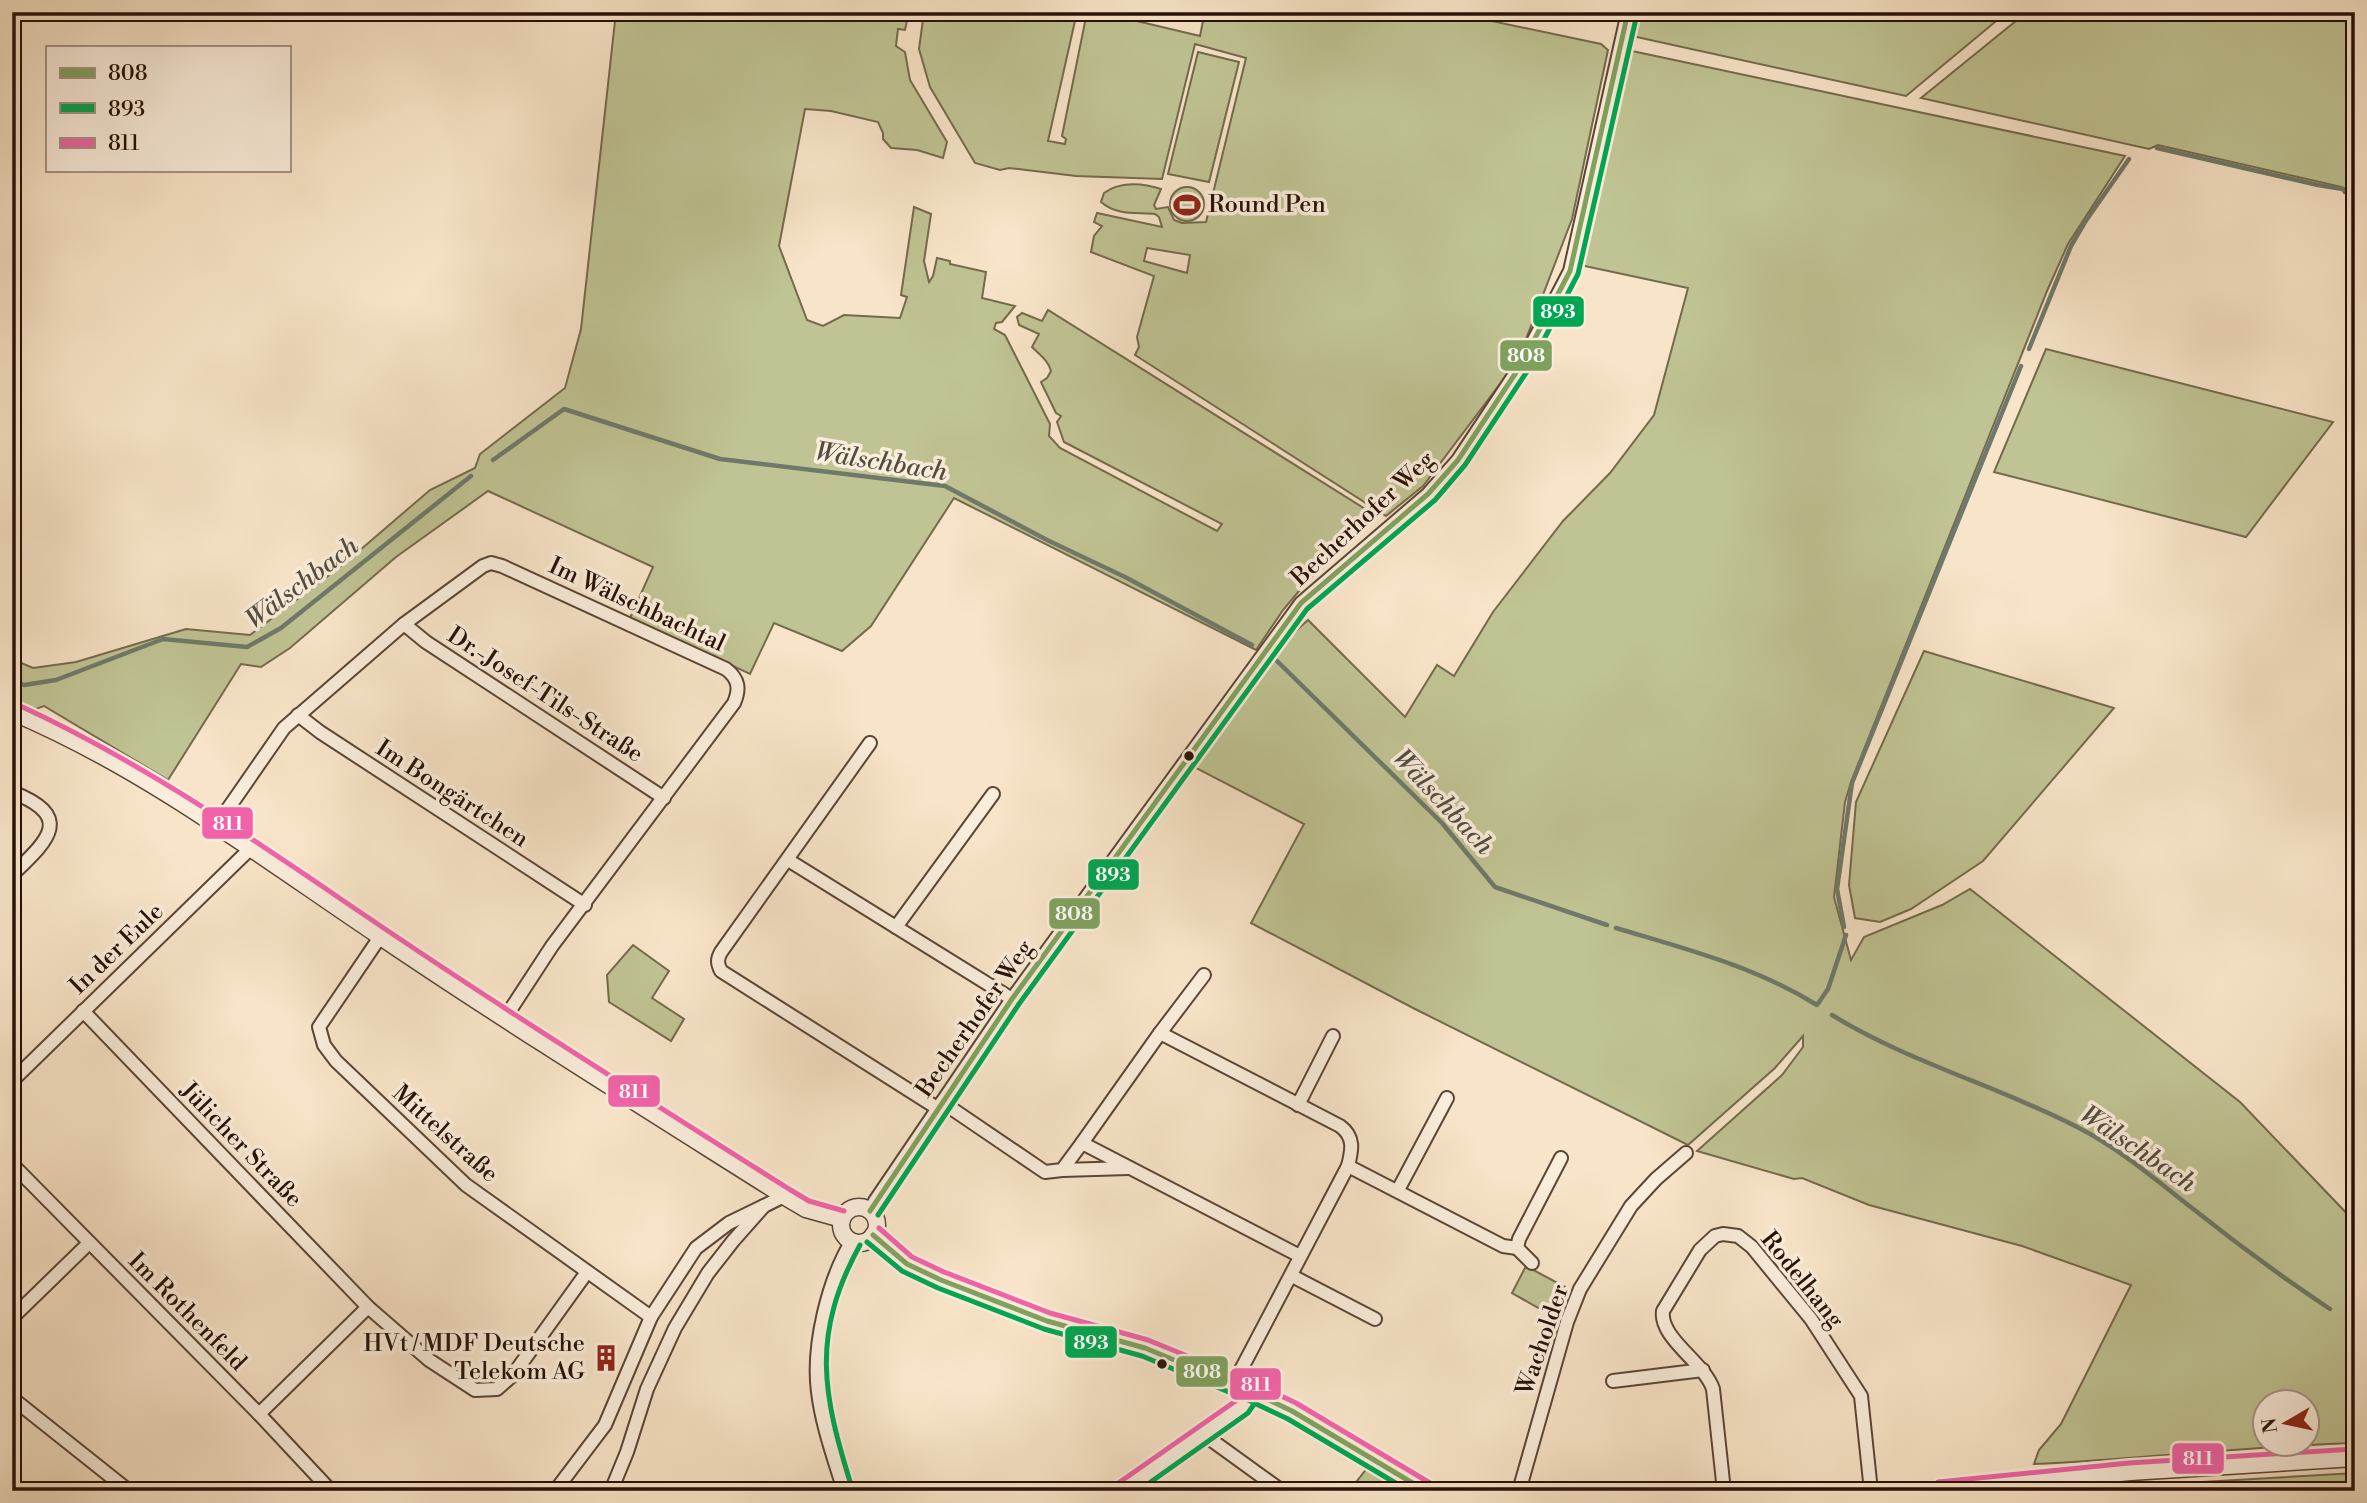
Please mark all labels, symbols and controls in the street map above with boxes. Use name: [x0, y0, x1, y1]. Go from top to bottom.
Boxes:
legend: [46, 46, 290, 172]
text: 808: [108, 61, 148, 87]
text: 893: [108, 97, 145, 123]
text: 811: [108, 131, 139, 157]
sports icon: Round Pen: [1172, 190, 1202, 220]
place label: Round Pen: [1208, 190, 1326, 220]
line badge: 893: [1532, 295, 1585, 328]
text: 893: [1540, 300, 1576, 324]
line badge: 808: [1499, 339, 1553, 372]
text: 808: [1507, 344, 1545, 368]
water label: Wälschbach: [813, 436, 950, 488]
street label: Becherhofer Weg: [1284, 445, 1441, 594]
water label: Wälschbach: [239, 530, 365, 636]
street label: Im Wälschbachtal: [544, 551, 730, 659]
street label: Dr.-Josef-Tils-Straße: [441, 620, 649, 770]
street label: Im Bongärtchen: [370, 733, 534, 855]
water label: Wälschbach: [1386, 742, 1501, 862]
unlabelled marker: [1182, 749, 1196, 763]
line badge: 811: [201, 806, 254, 840]
text: 811: [213, 812, 243, 836]
line badge: 893: [1087, 858, 1140, 891]
text: 893: [1095, 863, 1131, 887]
street label: In der Eule: [64, 897, 170, 1001]
line badge: 808: [1048, 897, 1101, 930]
text: 808: [1055, 902, 1093, 926]
street label: Becherhofer Weg: [909, 934, 1041, 1104]
line badge: 811: [607, 1074, 661, 1108]
street label: Jülicher Straße: [173, 1075, 308, 1214]
street label: Mittelstraße: [386, 1079, 504, 1189]
text: 811: [619, 1080, 649, 1104]
water label: Wälschbach: [2074, 1099, 2203, 1200]
street label: Rodelhang: [1754, 1226, 1850, 1335]
street label: Im Rothenfeld: [121, 1246, 253, 1378]
street label: Wacholder: [1510, 1281, 1576, 1400]
line badge: 893: [1064, 1325, 1118, 1359]
place label: HVt / MDF Deutsche Telekom AG: [363, 1329, 585, 1387]
text: 893: [1073, 1331, 1109, 1355]
building icon: HVt / MDF Deutsche Telekom AG: [591, 1343, 621, 1373]
line badge: 808: [1175, 1355, 1229, 1388]
unlabelled marker: [1155, 1357, 1169, 1371]
text: 808: [1183, 1360, 1221, 1384]
line badge: 811: [1229, 1367, 1282, 1401]
text: 811: [1241, 1373, 1271, 1397]
north arrow: [2252, 1388, 2322, 1458]
text: N: [2257, 1416, 2283, 1435]
line badge: 811: [2171, 1442, 2225, 1475]
text: 811: [2183, 1447, 2213, 1471]

